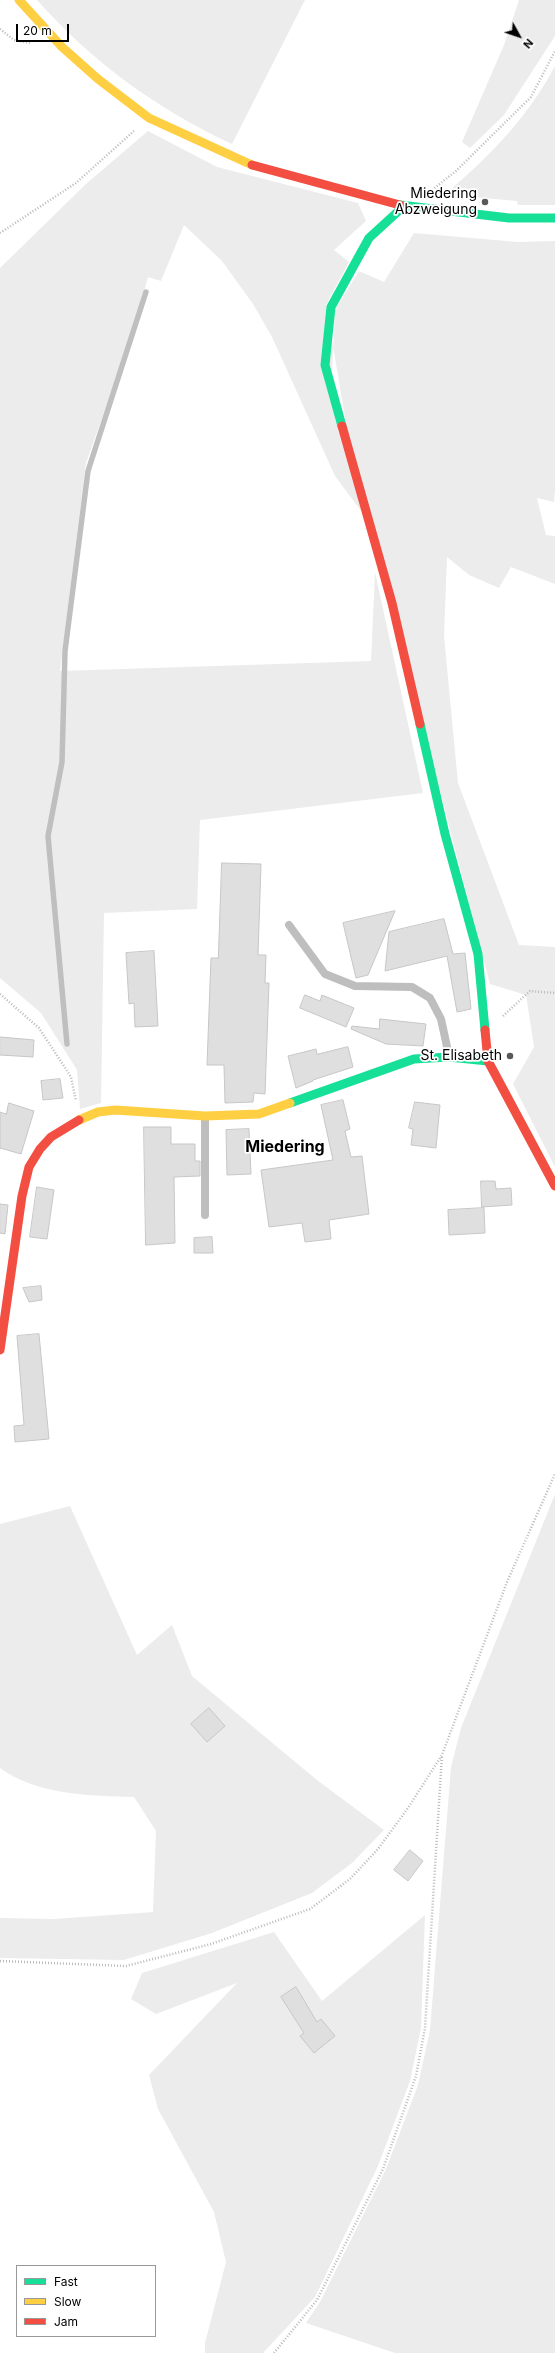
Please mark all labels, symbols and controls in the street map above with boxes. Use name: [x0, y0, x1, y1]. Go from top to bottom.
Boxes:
scale bar: [18, 16, 71, 42]
north arrow: [499, 16, 539, 56]
text: 20 m: [23, 23, 52, 38]
text: N: [520, 36, 536, 51]
place label: Miedering Abzweigung: [395, 186, 477, 218]
marker: Miedering Abzweigung: [480, 197, 490, 207]
place label: St. Elisabeth: [420, 1048, 502, 1064]
marker: St. Elisabeth: [505, 1051, 515, 1061]
district label: Miedering: [245, 1137, 325, 1157]
legend: [16, 2265, 156, 2337]
text: Fast: [54, 2274, 78, 2289]
text: Slow: [54, 2294, 81, 2309]
text: Jam: [54, 2314, 78, 2329]

